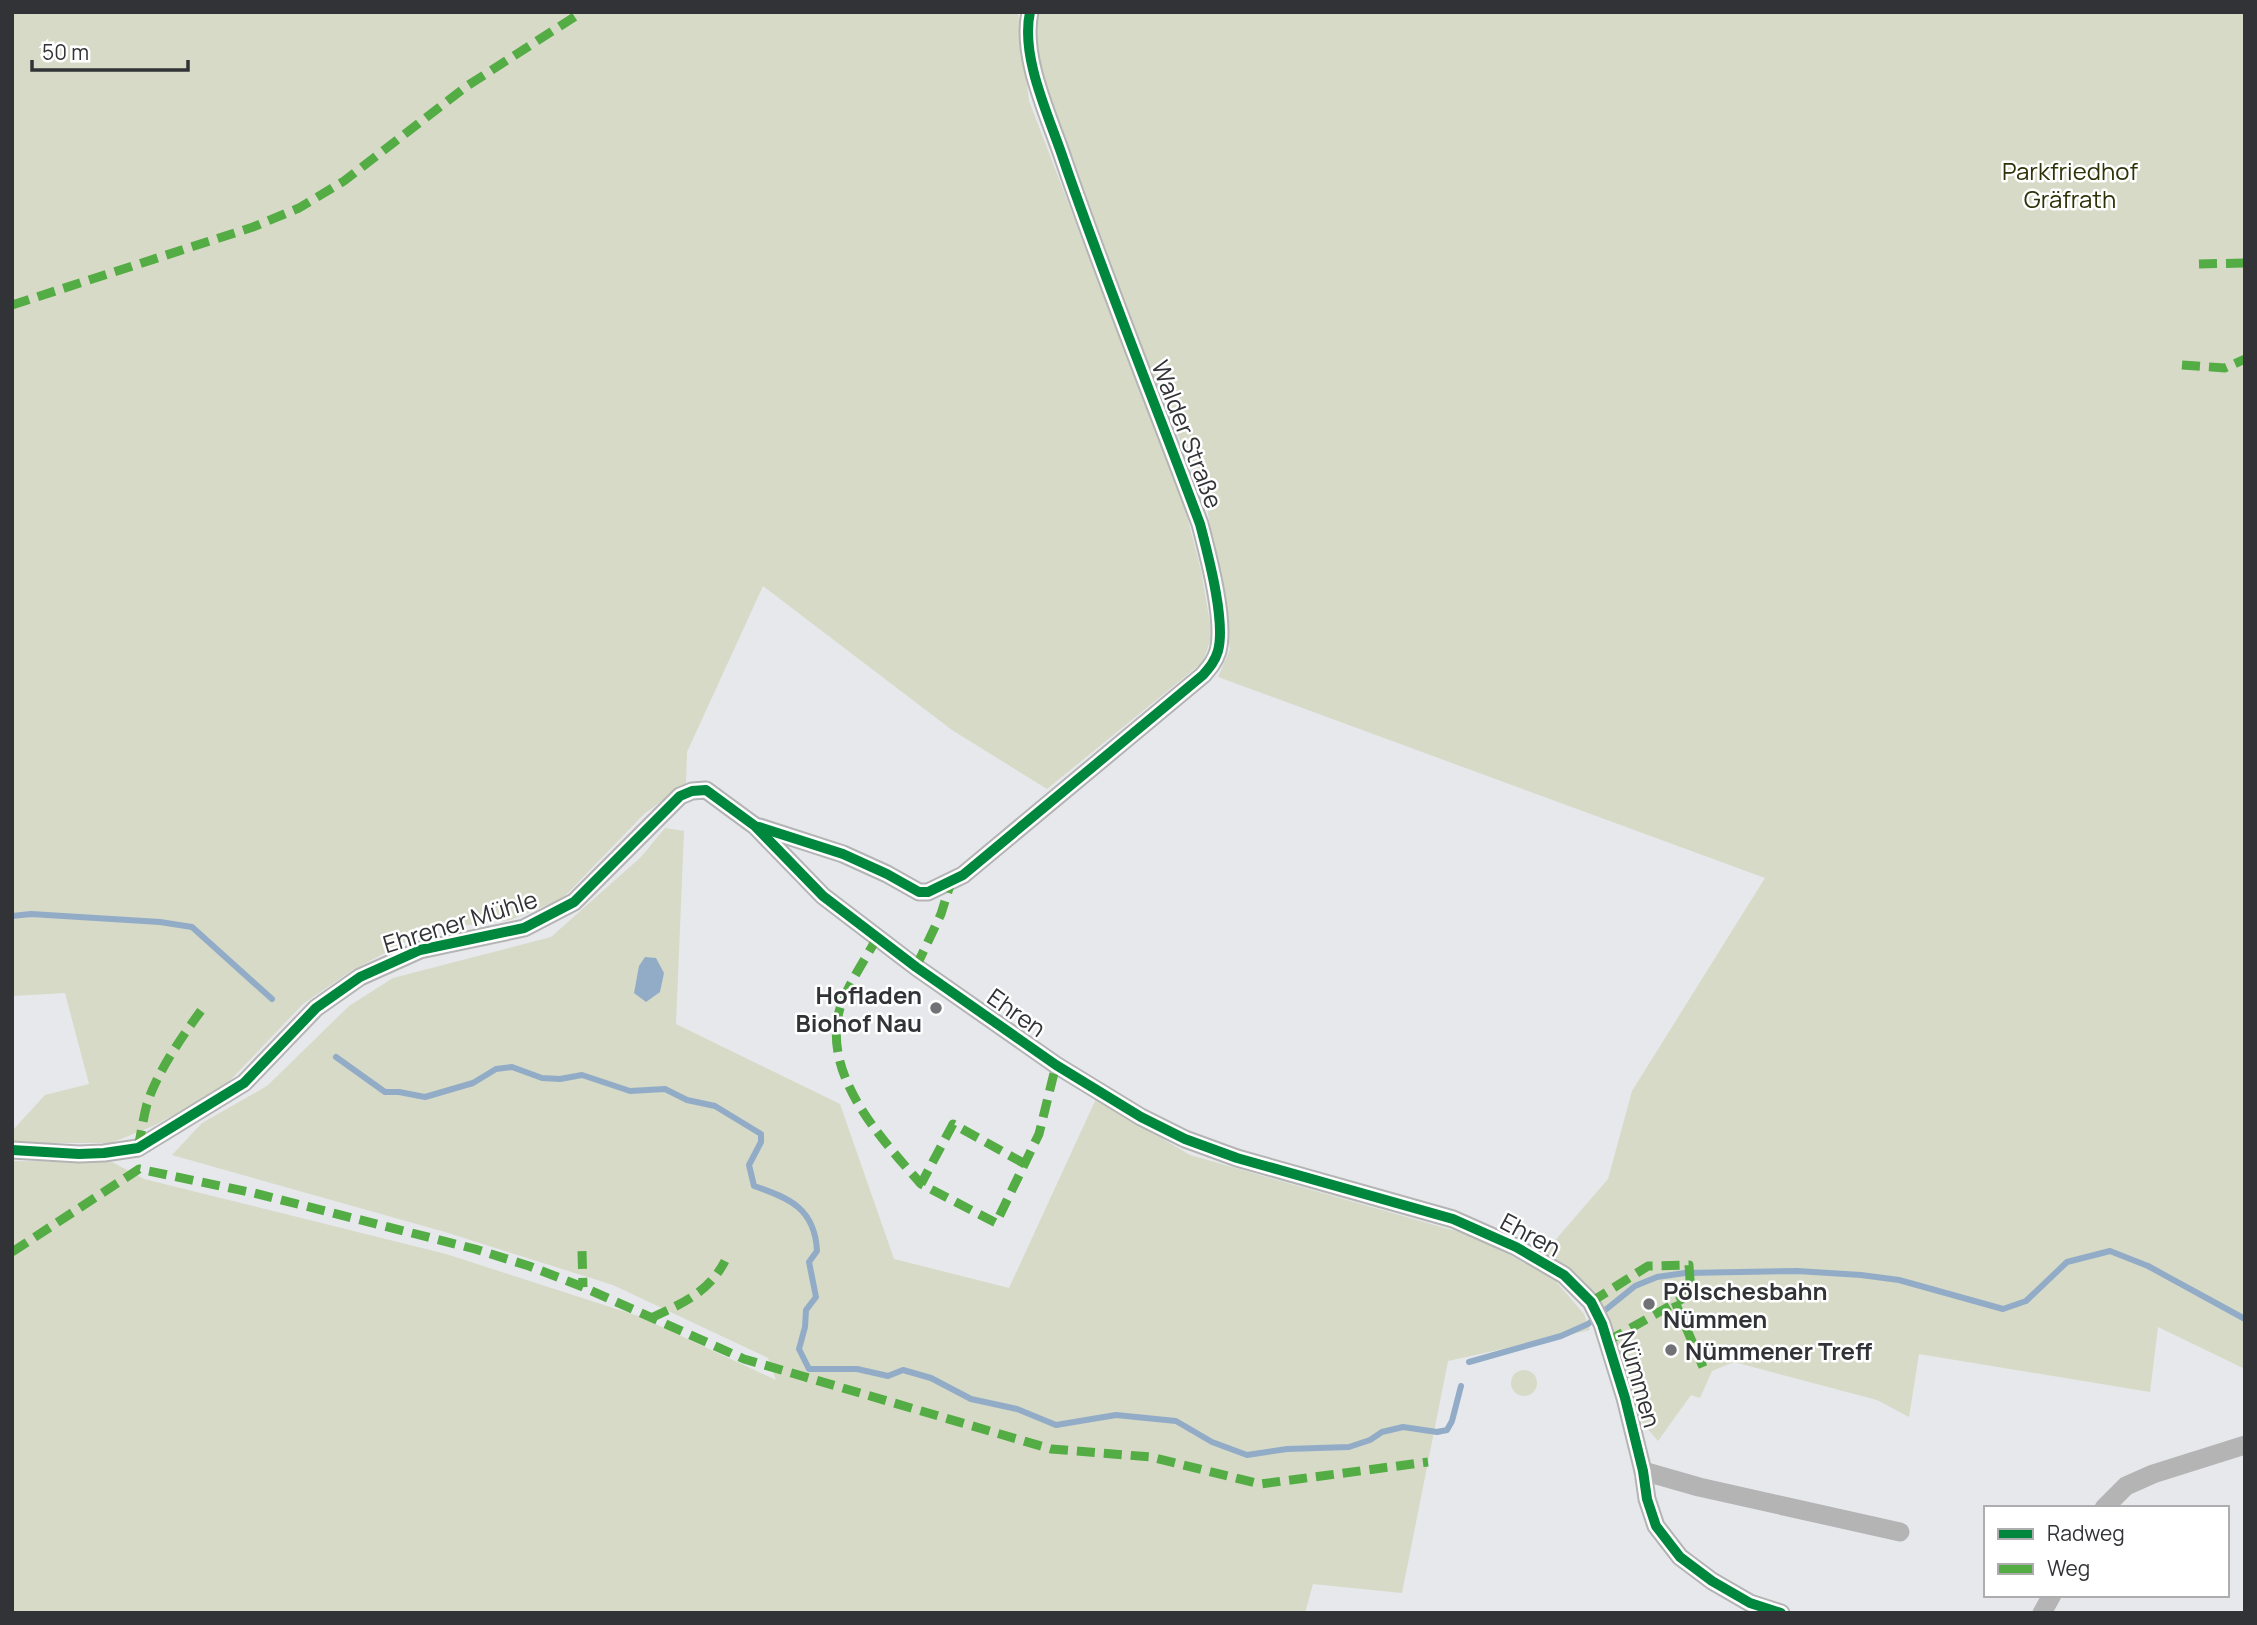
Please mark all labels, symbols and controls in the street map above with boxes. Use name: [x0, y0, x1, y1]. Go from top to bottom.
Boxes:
scale bar: [32, 28, 187, 72]
text: 50 m: [42, 38, 89, 66]
park label: Parkfriedhof Gräfrath: [2002, 154, 2138, 215]
street label: Walder Straße: [1145, 355, 1231, 513]
street label: Ehrener Mühle: [379, 882, 541, 960]
place label: Hofladen Biohof Nau: [796, 978, 922, 1039]
street label: Ehren: [981, 980, 1053, 1044]
marker: Hofladen Biohof Nau: [928, 1000, 944, 1016]
street label: Ehren: [1495, 1204, 1567, 1264]
place label: Pölschesbahn Nümmen: [1663, 1274, 1828, 1335]
marker: Pölschesbahn Nümmen: [1641, 1296, 1657, 1312]
street label: Nümmen: [1610, 1327, 1670, 1431]
place label: Nümmener Treff: [1685, 1334, 1872, 1367]
marker: Nümmener Treff: [1663, 1342, 1679, 1358]
legend: [1984, 1506, 2229, 1597]
text: Radweg: [2047, 1519, 2125, 1547]
text: Weg: [2047, 1554, 2090, 1582]

